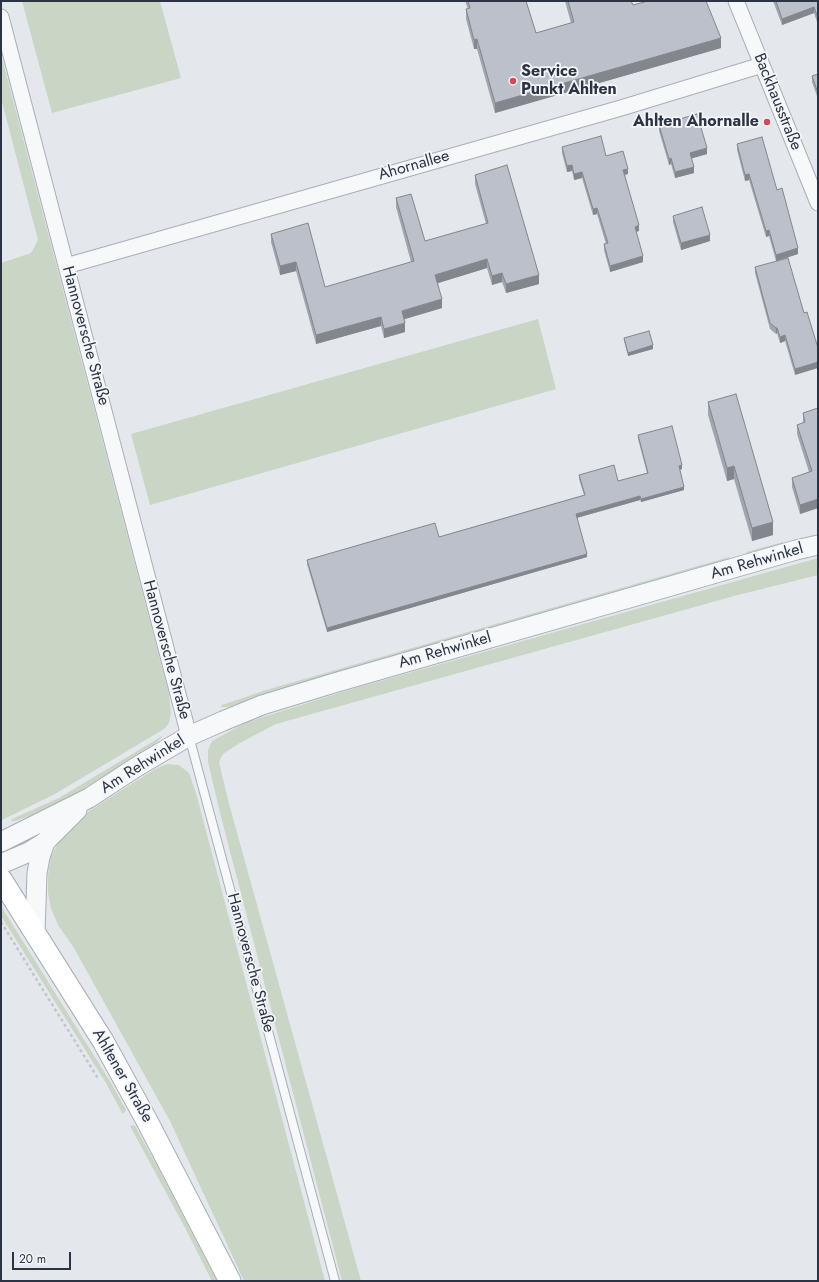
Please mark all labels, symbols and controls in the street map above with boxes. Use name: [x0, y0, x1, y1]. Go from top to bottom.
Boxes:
street label: Backhausstraße: [749, 51, 805, 153]
place label: Service Punkt Ahlten: [521, 62, 617, 100]
marker: Service Punkt Ahlten: [508, 76, 518, 86]
place label: Ahlten Ahornalle: [633, 112, 759, 132]
marker: Ahlten Ahornalle: [762, 117, 772, 127]
street label: Ahornallee: [376, 147, 452, 185]
street label: Hannoversche Straße: [57, 264, 113, 408]
street label: Am Rehwinkel: [708, 540, 806, 584]
street label: Hannoversche Straße: [138, 578, 194, 722]
street label: Am Rehwinkel: [396, 629, 494, 673]
street label: Am Rehwinkel: [97, 732, 189, 798]
street label: Hannoversche Straße: [222, 891, 278, 1035]
street label: Ahltener Straße: [88, 1026, 156, 1126]
scale bar: [14, 1244, 73, 1270]
text: 20 m: [19, 1250, 46, 1268]

